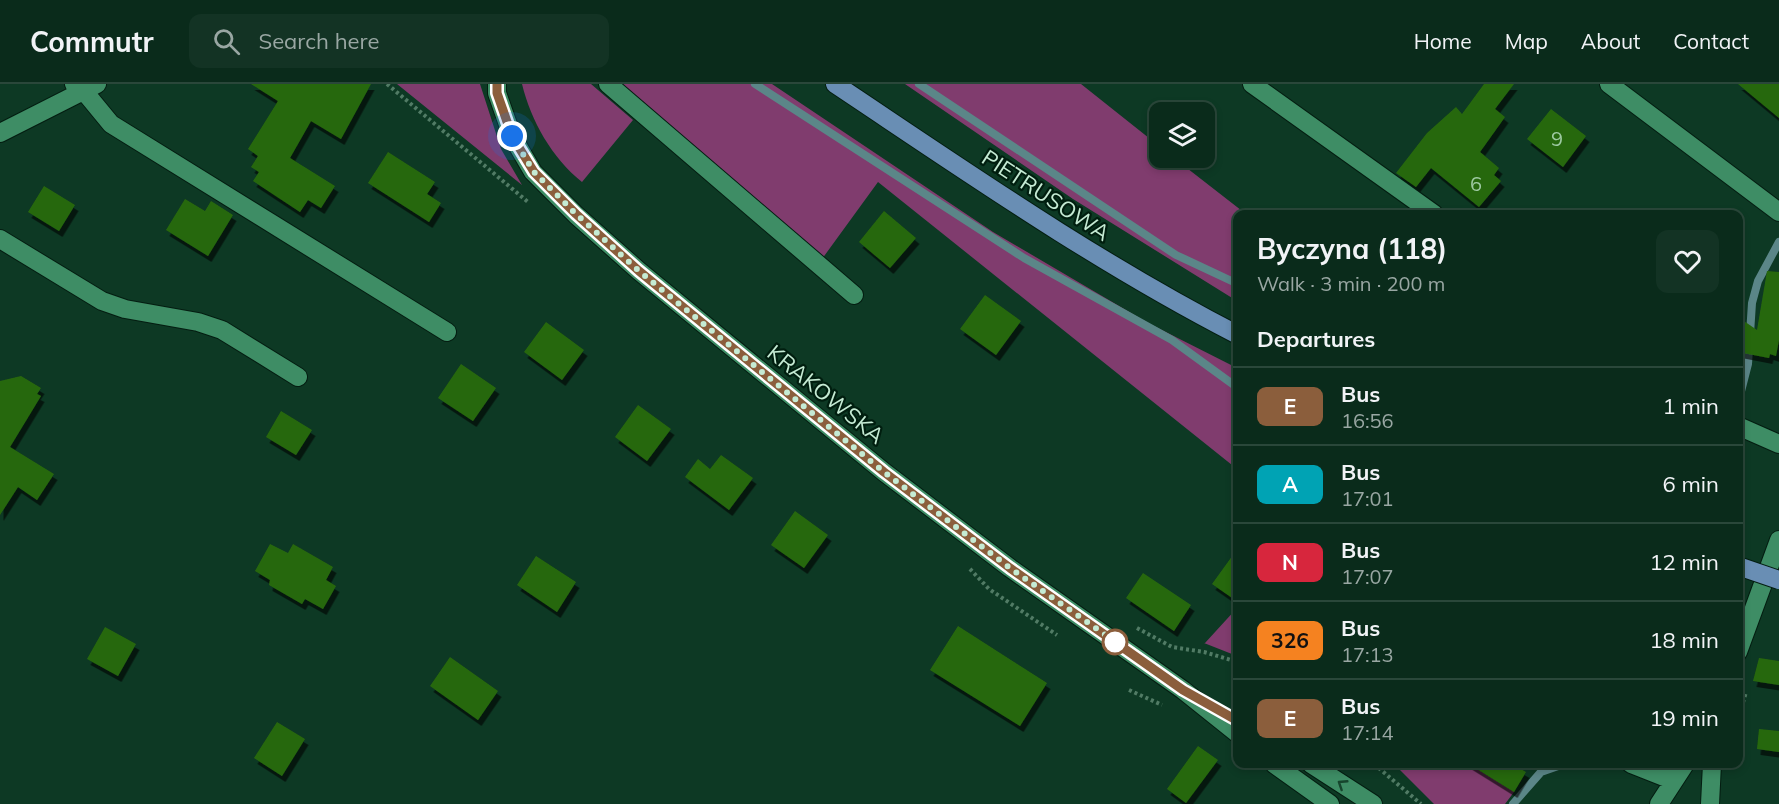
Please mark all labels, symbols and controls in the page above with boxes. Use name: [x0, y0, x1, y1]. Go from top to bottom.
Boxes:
search box: [189, 14, 609, 68]
text: Commutr: [30, 24, 153, 59]
icon: search: [210, 25, 243, 58]
text: Search here: [258, 27, 379, 55]
text: Home: [1414, 28, 1472, 54]
text: Map: [1505, 28, 1548, 54]
text: About: [1581, 28, 1640, 54]
text: Contact: [1673, 28, 1749, 54]
map controls: [1149, 102, 1215, 168]
button: layers: [1149, 102, 1215, 168]
your location: [497, 121, 527, 151]
house number: 9: [1551, 126, 1563, 151]
street label: PIETRUSOWA: [977, 143, 1115, 247]
house number: 6: [1470, 171, 1482, 196]
button: heart: [1656, 230, 1719, 293]
text: Byczyna (118): [1257, 231, 1447, 266]
text: Walk · 3 min · 200 m: [1257, 271, 1445, 296]
text: Departures: [1257, 325, 1375, 353]
street label: KRAKOWSKA: [762, 338, 890, 450]
text: Bus: [1341, 380, 1380, 408]
text: 1 min: [1663, 392, 1719, 420]
text: E: [1284, 393, 1296, 419]
text: 16:56: [1341, 408, 1394, 433]
text: Bus: [1341, 458, 1380, 486]
text: 6 min: [1663, 470, 1719, 498]
text: A: [1282, 471, 1298, 497]
text: 17:01: [1341, 486, 1394, 511]
text: Bus: [1341, 536, 1380, 564]
text: 12 min: [1649, 548, 1719, 576]
text: N: [1282, 549, 1298, 575]
text: 17:07: [1341, 564, 1394, 589]
text: Bus: [1341, 614, 1380, 642]
text: 18 min: [1649, 626, 1719, 654]
text: 326: [1271, 627, 1309, 653]
unlabelled marker: [1102, 629, 1128, 655]
text: 17:13: [1341, 642, 1394, 667]
text: Bus: [1341, 692, 1380, 720]
text: 19 min: [1649, 704, 1719, 732]
text: E: [1284, 705, 1296, 731]
text: 17:14: [1341, 720, 1394, 745]
one-way arrow: [1338, 780, 1349, 791]

